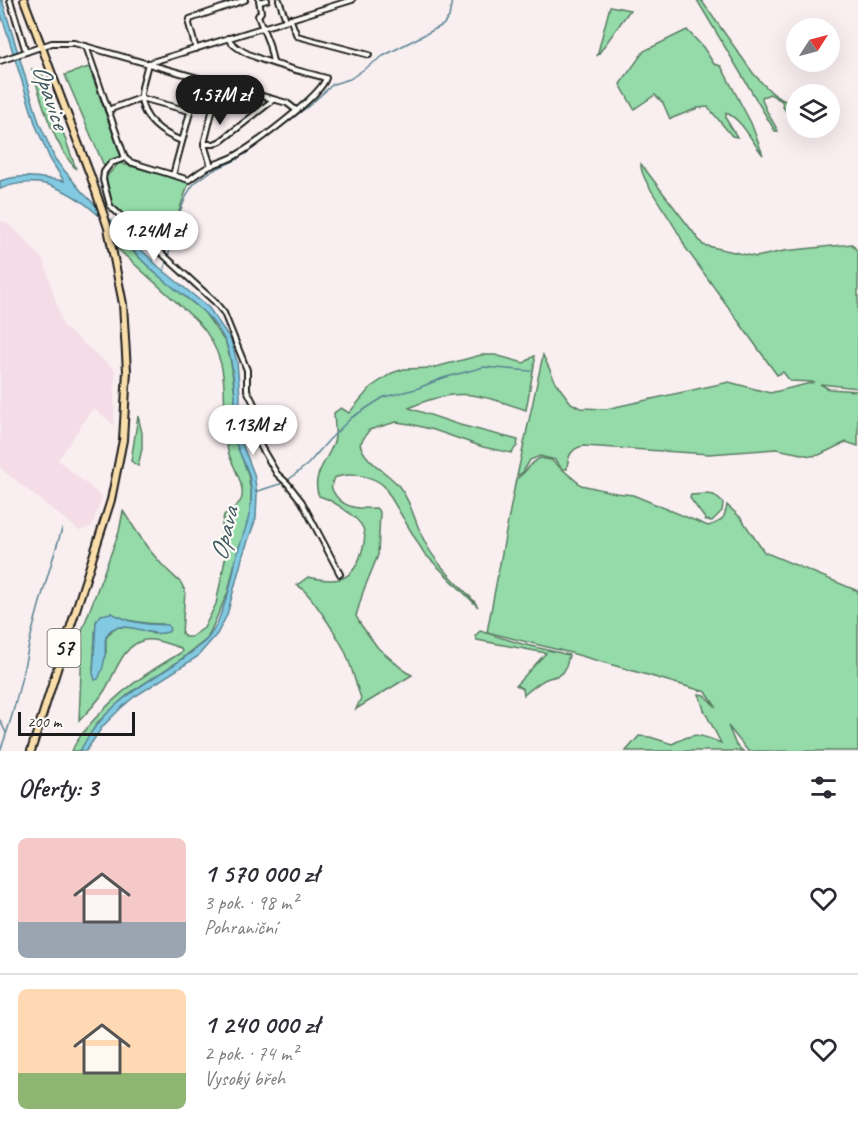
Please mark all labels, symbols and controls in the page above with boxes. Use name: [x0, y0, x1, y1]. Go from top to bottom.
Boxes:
north arrow: [786, 18, 840, 72]
map controls: [786, 18, 840, 138]
water label: Opavice: [25, 59, 78, 136]
pin: 1.57M zł: [158, 75, 282, 126]
text: 1.57M zł: [190, 82, 250, 107]
button: layers: [786, 84, 840, 138]
pin: 1.24M zł: [92, 211, 216, 262]
text: 1.24M zł: [123, 218, 185, 243]
pin: 1.13M zł: [191, 405, 315, 456]
text: 1.13M zł: [222, 412, 284, 437]
water label: Opava: [202, 502, 247, 564]
road number: 57: [48, 629, 80, 667]
scale bar: [18, 709, 135, 736]
text: 200 m: [27, 712, 61, 732]
text: Oferty: 3: [18, 771, 98, 804]
icon: filters: [807, 771, 840, 804]
text: 1 570 000 zł: [204, 857, 318, 890]
icon: home: [66, 862, 138, 934]
icon: heart: [807, 882, 840, 915]
text: 3 pok. · 98 m²: [204, 890, 298, 915]
text: Pohraniční: [204, 915, 277, 940]
text: 1 240 000 zł: [204, 1008, 319, 1041]
icon: home: [66, 1013, 138, 1085]
icon: heart: [807, 1033, 840, 1066]
text: 2 pok. · 74 m²: [204, 1041, 298, 1066]
text: Vysoký břeh: [204, 1066, 285, 1091]

